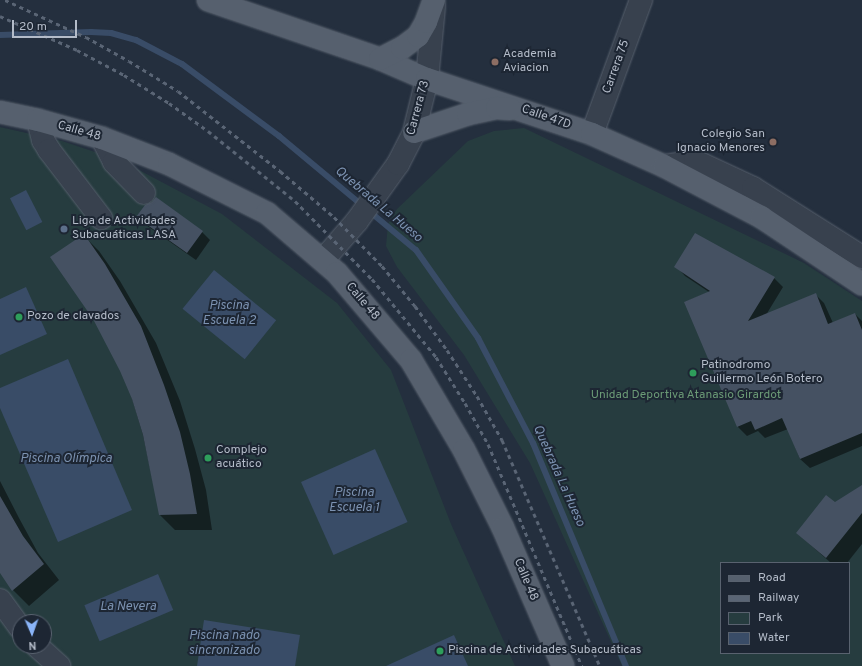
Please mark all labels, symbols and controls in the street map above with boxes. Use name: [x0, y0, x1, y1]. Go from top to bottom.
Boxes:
scale bar: [14, 12, 79, 38]
text: 20 m: [19, 19, 47, 35]
street label: Carrera 75: [600, 38, 634, 96]
place label: Academia Aviacion: [503, 48, 556, 76]
marker: Academia Aviacion: [490, 57, 500, 67]
street label: Carrera 73: [405, 79, 433, 137]
street label: Calle 47D: [519, 103, 573, 133]
street label: Calle 48: [56, 119, 102, 145]
place label: Colegio San Ignacio Menores: [677, 128, 765, 156]
marker: Colegio San Ignacio Menores: [768, 137, 778, 147]
water label: Quebrada La Hueso: [331, 164, 425, 246]
place label: Liga de Actividades Subacuáticas LASA: [72, 215, 176, 243]
marker: Liga de Actividades Subacuáticas LASA: [59, 224, 69, 234]
street label: Calle 48: [342, 280, 382, 324]
water label: Piscina Escuela 2: [202, 299, 256, 330]
place label: Pozo de clavados: [27, 310, 119, 324]
marker: Pozo de clavados: [14, 312, 24, 322]
place label: Patinodromo Guillermo León Botero: [701, 359, 823, 387]
marker: Patinodromo Guillermo León Botero: [688, 368, 698, 378]
park label: Unidad Deportiva Atanasio Girardot: [591, 389, 781, 403]
water label: Quebrada La Hueso: [529, 423, 587, 529]
place label: Complejo acuático: [216, 444, 267, 472]
water label: Piscina Olímpica: [20, 451, 112, 467]
marker: Complejo acuático: [203, 453, 213, 463]
water label: Piscina Escuela 1: [329, 486, 379, 517]
street label: Calle 48: [510, 557, 540, 603]
legend: [720, 562, 850, 654]
text: Road: [758, 570, 786, 586]
text: Railway: [758, 590, 799, 606]
water label: La Nevera: [100, 599, 156, 615]
text: Park: [758, 610, 783, 626]
north arrow: [12, 614, 52, 654]
water label: Piscina nado sincronizado: [188, 629, 260, 660]
text: Water: [758, 630, 790, 646]
text: N: [28, 638, 37, 652]
place label: Piscina de Actividades Subacuáticas: [448, 644, 642, 658]
marker: Piscina de Actividades Subacuáticas: [435, 646, 445, 656]

